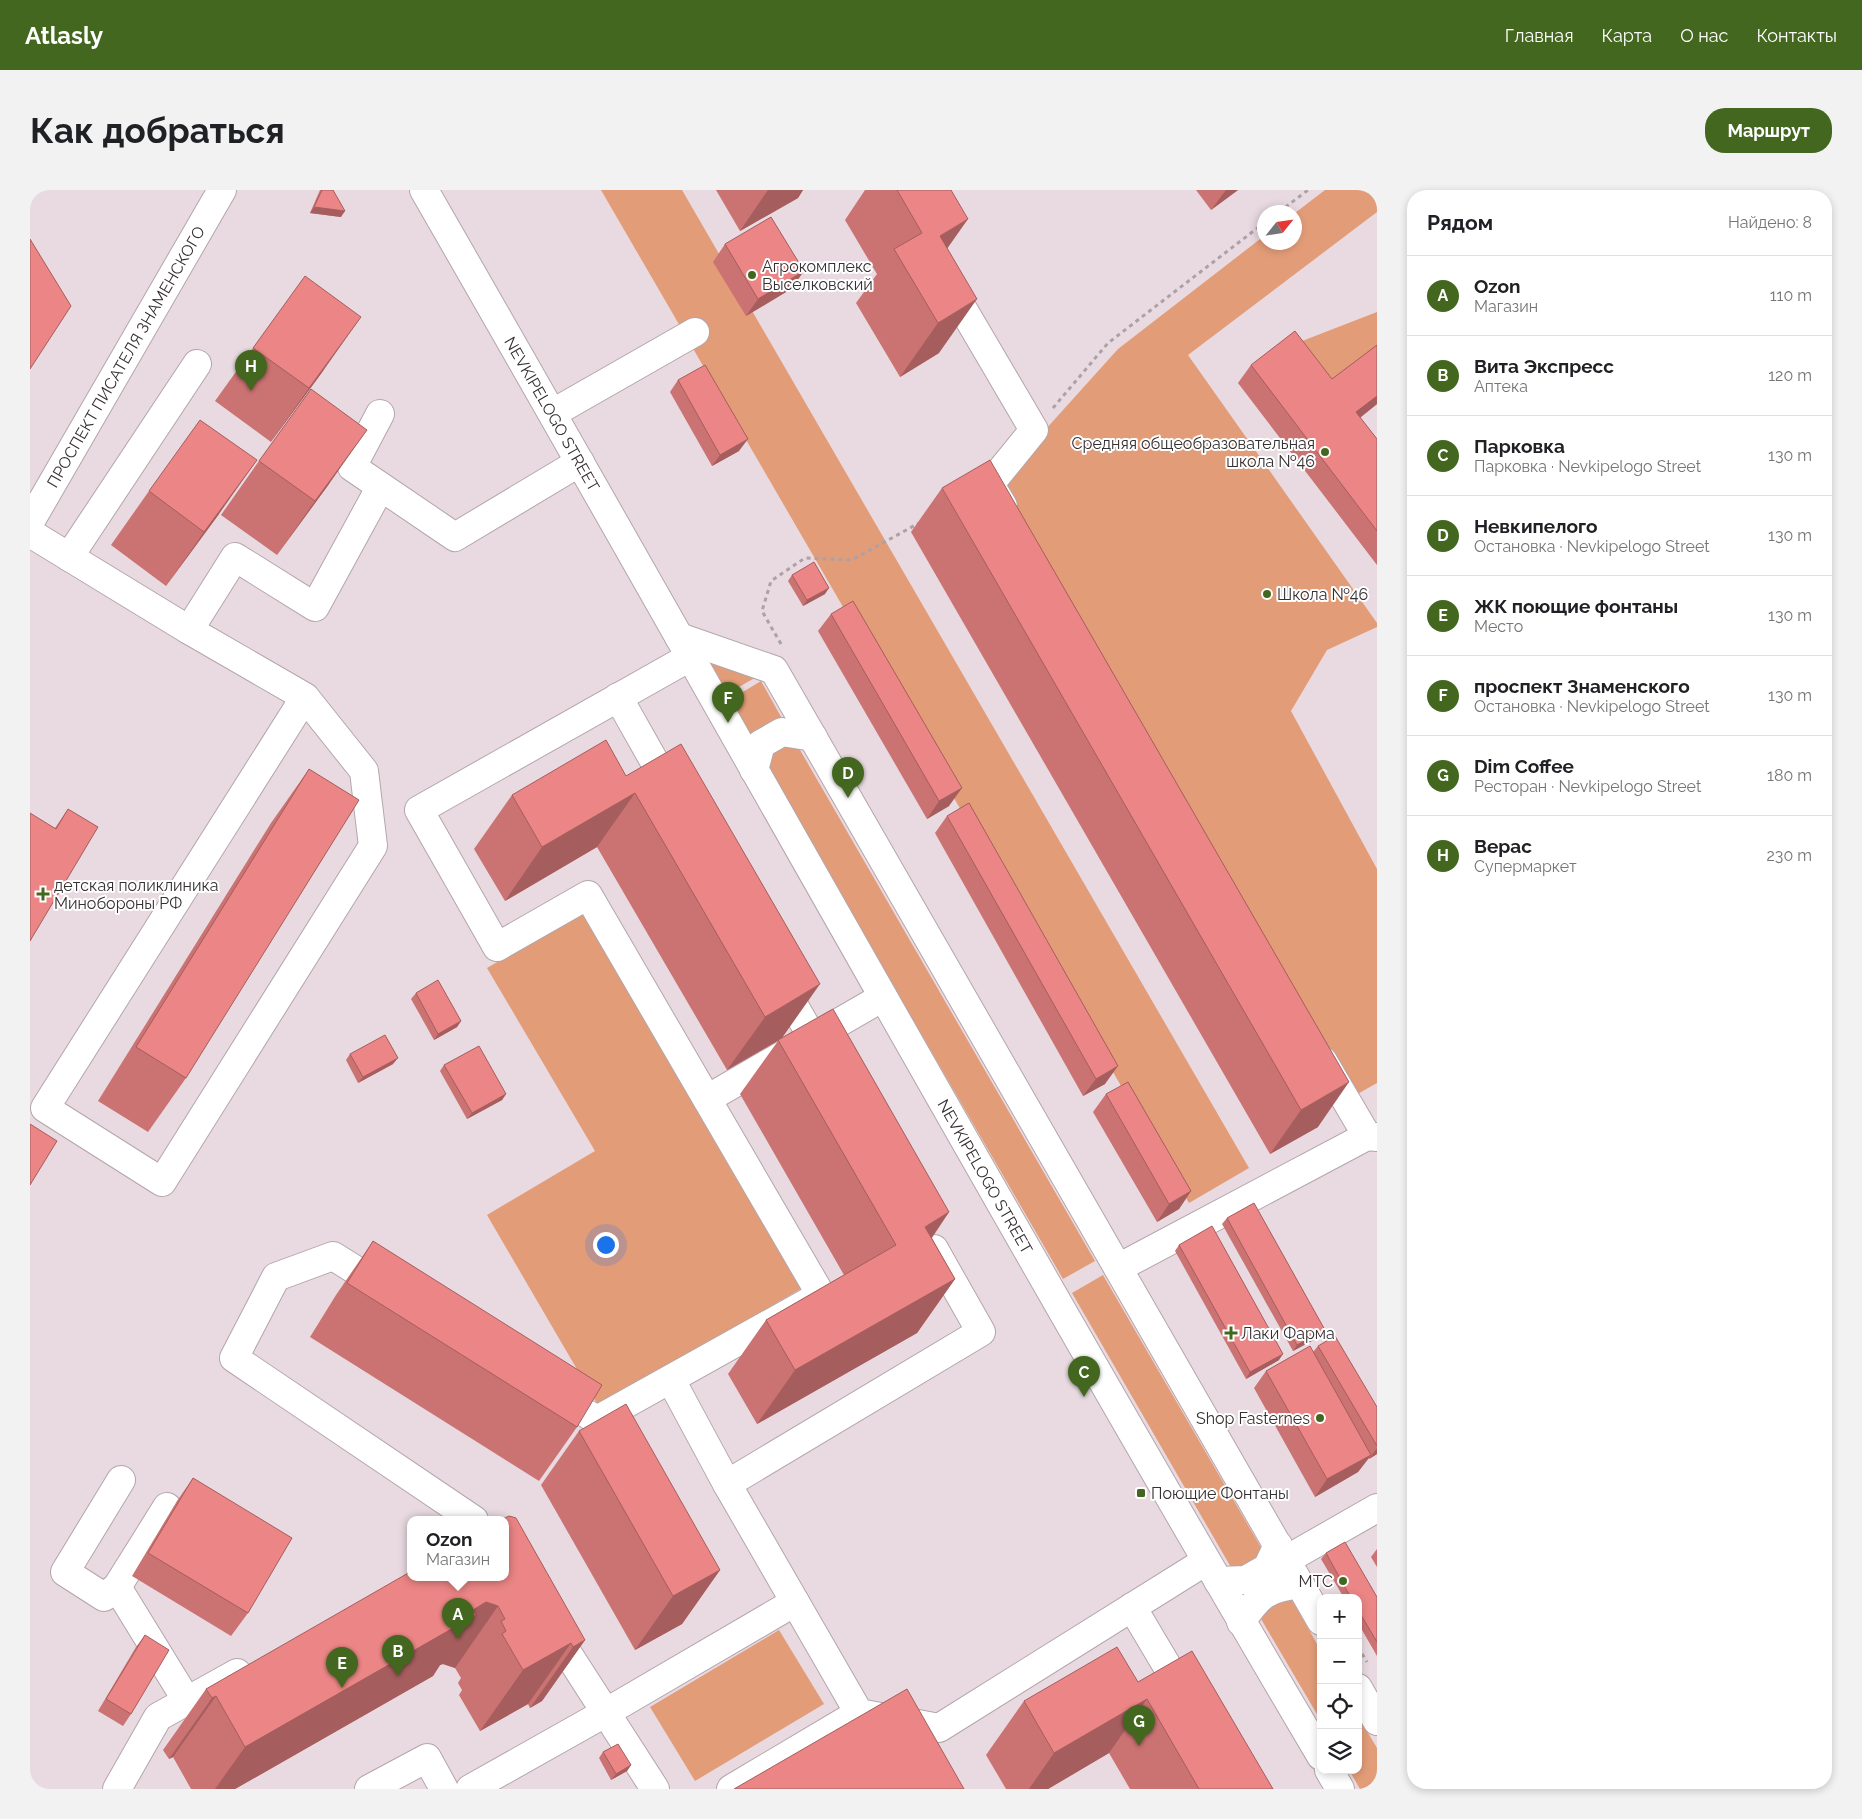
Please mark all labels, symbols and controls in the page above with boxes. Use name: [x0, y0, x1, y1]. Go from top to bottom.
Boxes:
text: Atlasly: [25, 21, 103, 50]
text: Главная: [1505, 25, 1573, 46]
text: Карта: [1601, 25, 1652, 46]
text: О нас: [1680, 25, 1728, 46]
text: Контакты: [1756, 25, 1837, 46]
button: Маршрут: [1705, 108, 1832, 153]
text: Как добраться: [30, 110, 285, 151]
north arrow: [1257, 205, 1302, 250]
text: Рядом: [1427, 210, 1493, 235]
text: Найдено: 8: [1728, 213, 1812, 232]
street label: ПРОСПЕКТ ПИСАТЕЛЯ ЗНАМЕНСКОГО: [43, 223, 209, 491]
place label: Агрокомплекс Выселковский: [762, 257, 873, 294]
marker: Агрокомплекс Выселковский: [746, 269, 758, 281]
text: Ozon: [1474, 275, 1521, 297]
text: A: [1438, 286, 1448, 305]
text: 110 m: [1770, 286, 1812, 305]
text: Магазин: [1474, 297, 1538, 316]
street label: NEVKIPELOGO STREET: [501, 333, 604, 495]
pin: H: [235, 350, 267, 391]
text: Вита Экспресс: [1474, 355, 1614, 377]
text: B: [1438, 366, 1448, 385]
text: 120 m: [1768, 366, 1812, 385]
text: Аптека: [1474, 377, 1528, 396]
place label: Средняя общеобразовательная школа №46: [1072, 434, 1315, 471]
text: Парковка: [1474, 435, 1565, 457]
marker: Средняя общеобразовательная школа №46: [1319, 446, 1331, 458]
text: C: [1438, 446, 1448, 465]
text: 130 m: [1768, 446, 1812, 465]
text: Парковка · Nevkipelogo Street: [1474, 457, 1701, 476]
text: Невкипелого: [1474, 515, 1598, 537]
text: D: [1437, 526, 1449, 545]
text: 130 m: [1768, 526, 1812, 545]
text: Остановка · Nevkipelogo Street: [1474, 537, 1710, 556]
place label: Школа №46: [1277, 585, 1368, 604]
marker: Школа №46: [1261, 588, 1273, 600]
text: ЖК поющие фонтаны: [1474, 595, 1678, 617]
text: E: [1438, 606, 1448, 625]
text: 130 m: [1768, 606, 1812, 625]
text: Место: [1474, 617, 1523, 636]
text: проспект Знаменского: [1474, 675, 1690, 697]
pin: F: [712, 682, 744, 723]
text: F: [1438, 686, 1448, 705]
text: 130 m: [1768, 686, 1812, 705]
text: Остановка · Nevkipelogo Street: [1474, 697, 1710, 716]
text: Dim Coffee: [1474, 755, 1574, 777]
pin: D: [832, 757, 864, 798]
text: G: [1437, 766, 1449, 785]
text: 180 m: [1767, 766, 1812, 785]
text: Ресторан · Nevkipelogo Street: [1474, 777, 1701, 796]
text: Верас: [1474, 835, 1532, 857]
text: H: [1437, 846, 1449, 865]
text: 230 m: [1767, 846, 1812, 865]
text: Супермаркет: [1474, 857, 1577, 876]
place label: детская поликлиника Минобороны РФ: [54, 876, 218, 913]
marker: детская поликлиника Минобороны РФ: [36, 887, 50, 901]
street label: NEVKIPELOGO STREET: [934, 1096, 1037, 1257]
your location: [593, 1232, 619, 1258]
place label: Лаки Фарма: [1241, 1324, 1335, 1343]
marker: Лаки Фарма: [1225, 1327, 1237, 1339]
pin: C: [1068, 1356, 1100, 1397]
place label: Shop Fasternes: [1196, 1409, 1310, 1428]
marker: Shop Fasternes: [1314, 1412, 1326, 1424]
place label: Поющие Фонтаны: [1151, 1484, 1289, 1503]
marker: Поющие Фонтаны: [1135, 1487, 1147, 1499]
popup: [407, 1516, 509, 1581]
text: Ozon: [426, 1528, 472, 1550]
text: Магазин: [426, 1550, 490, 1569]
place label: МТС: [1299, 1572, 1333, 1591]
marker: МТС: [1337, 1575, 1349, 1587]
map controls: [1317, 1594, 1362, 1774]
button: +: [1317, 1594, 1362, 1639]
pin: A: [442, 1598, 474, 1639]
pin: B: [382, 1635, 414, 1676]
button: −: [1317, 1639, 1362, 1684]
pin: E: [326, 1647, 358, 1688]
button: locate: [1317, 1684, 1362, 1729]
pin: G: [1123, 1705, 1155, 1746]
button: layers: [1317, 1729, 1362, 1774]

